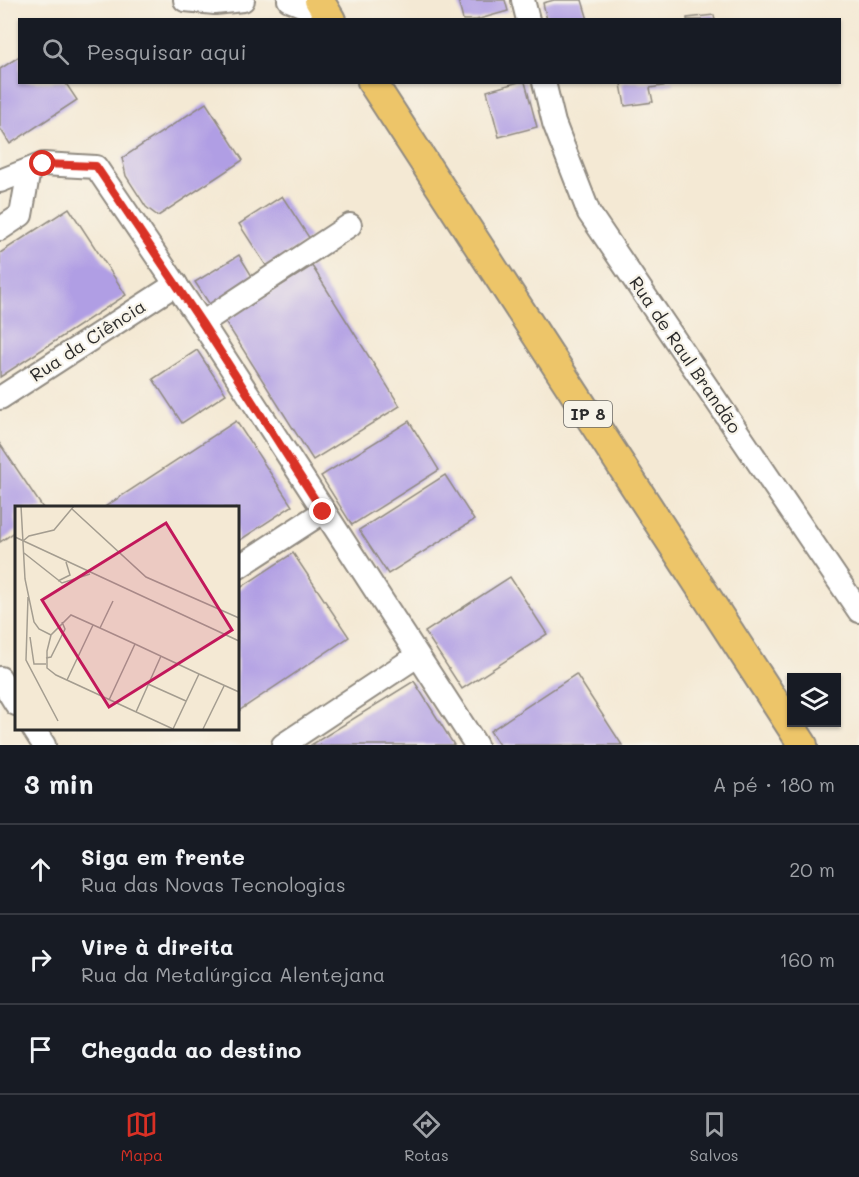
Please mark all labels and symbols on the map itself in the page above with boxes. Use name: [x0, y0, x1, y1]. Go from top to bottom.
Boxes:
route start: [29, 150, 55, 176]
street label: Rua de Raul Brandão: [624, 271, 747, 438]
street label: Rua da Ciência: [25, 294, 150, 387]
road number: IP 8: [564, 401, 612, 427]
route end: [309, 498, 335, 524]
inset map: [15, 506, 238, 730]

